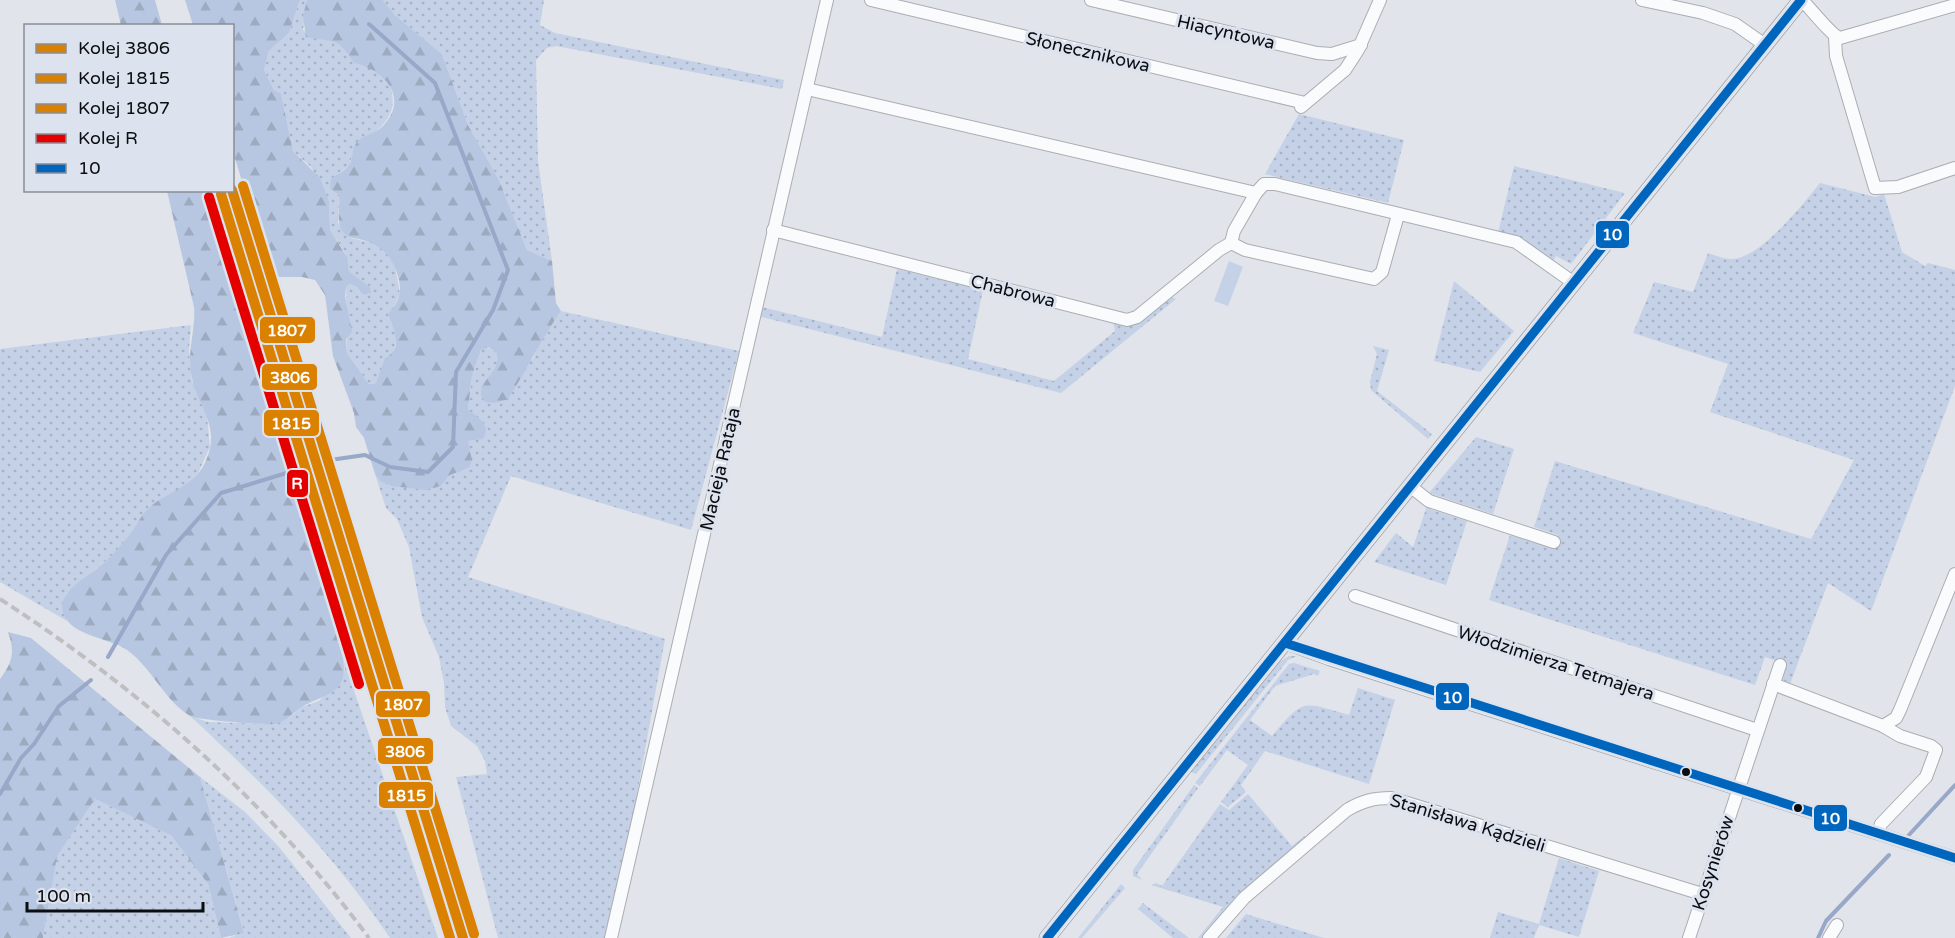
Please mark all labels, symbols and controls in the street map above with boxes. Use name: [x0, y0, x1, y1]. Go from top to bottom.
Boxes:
street label: Hiacyntowa: [1175, 10, 1277, 54]
legend: [24, 24, 234, 192]
street label: Słonecznikowa: [1024, 27, 1152, 77]
text: Kolej 3806: [78, 37, 170, 59]
text: Kolej 1815: [78, 67, 170, 89]
text: Kolej 1807: [78, 97, 170, 119]
text: Kolej R: [78, 127, 138, 149]
text: 10: [78, 157, 101, 179]
line badge: 10: [1595, 220, 1630, 249]
text: 10: [1602, 225, 1622, 245]
street label: Chabrowa: [968, 270, 1058, 312]
line badge: 1807: [259, 316, 316, 344]
text: 1807: [267, 321, 307, 341]
line badge: 3806: [261, 363, 318, 391]
text: 3806: [270, 368, 310, 388]
street label: Macieja Rataja: [695, 405, 745, 533]
line badge: 1815: [263, 409, 320, 437]
text: 1815: [271, 414, 311, 434]
line badge: R: [286, 469, 309, 498]
text: R: [291, 474, 303, 494]
street label: Włodzimierza Tetmajera: [1455, 621, 1657, 705]
line badge: 10: [1435, 682, 1470, 711]
text: 10: [1442, 688, 1462, 708]
line badge: 1807: [375, 690, 431, 718]
text: 1807: [383, 695, 423, 715]
line badge: 3806: [377, 737, 434, 765]
text: 3806: [385, 742, 425, 762]
unlabelled marker: [1680, 766, 1692, 778]
line badge: 1815: [378, 781, 434, 809]
text: 1815: [386, 786, 426, 806]
street label: Stanisława Kądzieli: [1388, 789, 1548, 857]
unlabelled marker: [1792, 802, 1804, 814]
line badge: 10: [1813, 804, 1848, 832]
text: 10: [1820, 809, 1840, 829]
street label: Kosynierów: [1687, 813, 1739, 913]
scale bar: [27, 875, 202, 913]
text: 100 m: [36, 885, 91, 907]

